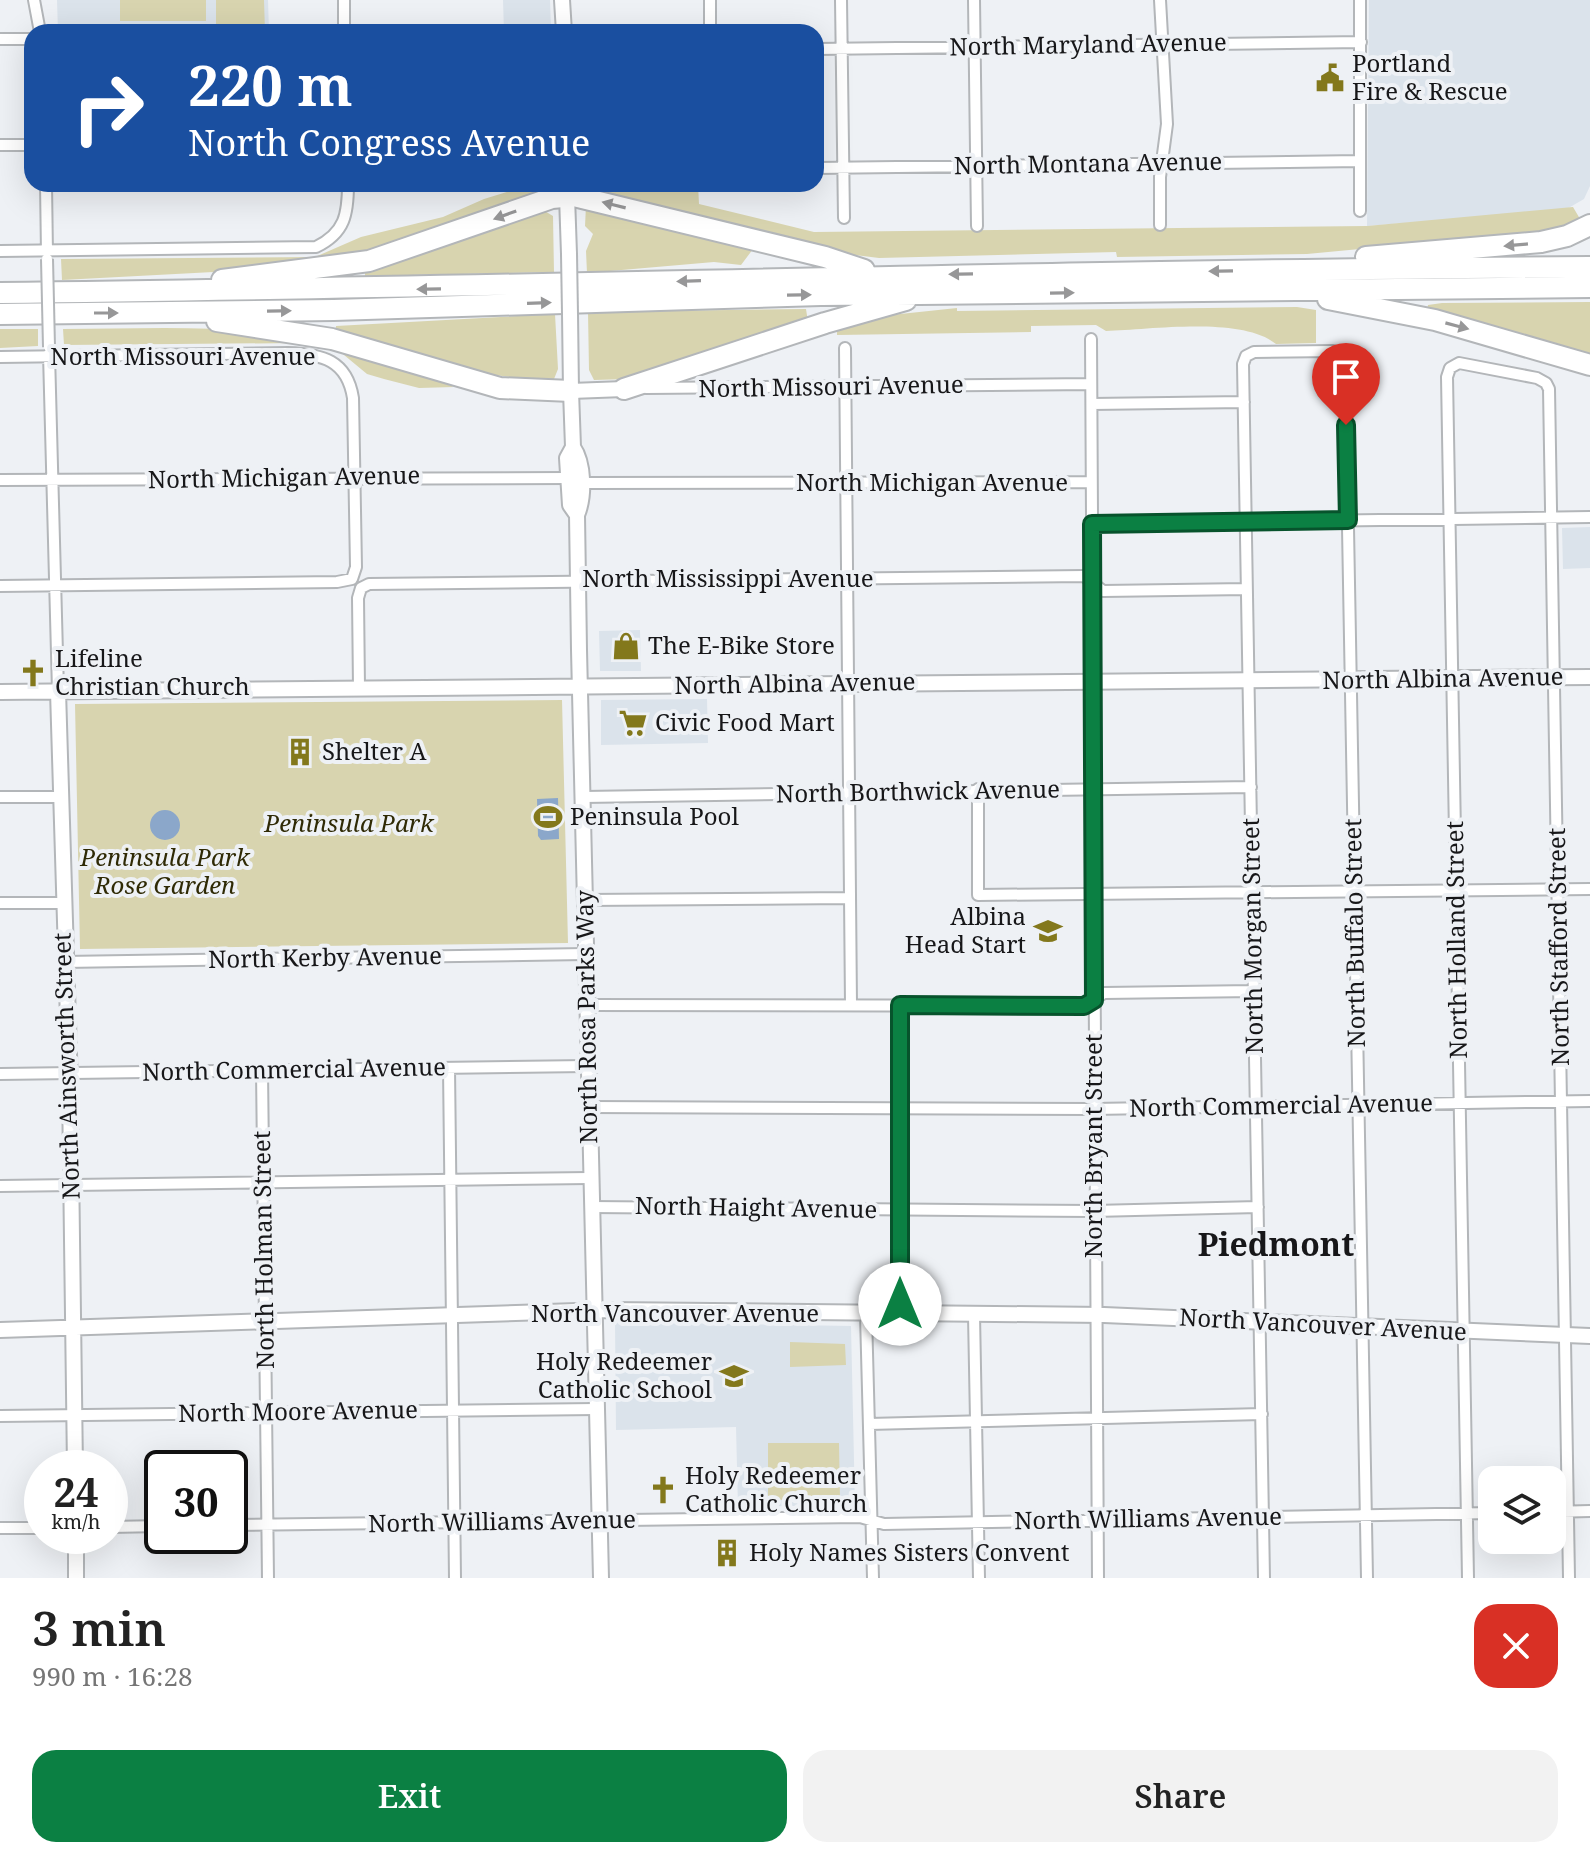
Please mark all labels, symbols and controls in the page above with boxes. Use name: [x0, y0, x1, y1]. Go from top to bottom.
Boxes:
street label: North Maryland Avenue: [949, 25, 1227, 62]
text: 220 m: [188, 46, 353, 122]
place label: Portland Fire & Rescue: [1352, 46, 1508, 107]
icon: right: [56, 56, 160, 160]
public building icon: Portland Fire & Rescue: [1315, 63, 1345, 93]
text: North Congress Avenue: [188, 118, 590, 167]
street label: North Montana Avenue: [954, 144, 1222, 181]
one-way arrow: [602, 198, 627, 210]
one-way arrow: [493, 209, 517, 222]
one-way arrow: [1503, 239, 1528, 252]
one-way arrow: [1208, 265, 1233, 277]
one-way arrow: [948, 268, 973, 280]
one-way arrow: [676, 274, 701, 287]
one-way arrow: [416, 282, 441, 295]
one-way arrow: [1050, 286, 1075, 299]
one-way arrow: [787, 289, 812, 301]
one-way arrow: [527, 297, 552, 310]
one-way arrow: [267, 305, 292, 317]
one-way arrow: [94, 307, 119, 319]
one-way arrow: [1446, 320, 1470, 333]
street label: North Missouri Avenue: [50, 339, 316, 372]
pin: [1312, 343, 1380, 425]
icon: arrive: [1324, 355, 1368, 399]
street label: North Missouri Avenue: [698, 367, 964, 404]
street label: North Michigan Avenue: [148, 458, 420, 495]
street label: North Michigan Avenue: [796, 465, 1068, 498]
street label: North Mississippi Avenue: [582, 561, 874, 594]
place label: The E-Bike Store: [648, 628, 835, 661]
shop icon: The E-Bike Store: [611, 631, 641, 661]
place label: Lifeline Christian Church: [55, 641, 250, 702]
church icon: Lifeline Christian Church: [18, 658, 48, 688]
street label: North Albina Avenue: [1322, 659, 1564, 696]
street label: North Albina Avenue: [674, 664, 916, 701]
place label: Civic Food Mart: [655, 705, 835, 738]
supermarket icon: Civic Food Mart: [618, 708, 648, 738]
place label: Shelter A: [322, 734, 426, 767]
building icon: Shelter A: [285, 737, 315, 767]
street label: North Borthwick Avenue: [776, 772, 1060, 809]
place label: Peninsula Pool: [570, 799, 739, 832]
sports icon: Peninsula Pool: [533, 802, 563, 832]
park label: Peninsula Park: [263, 806, 435, 839]
street label: North Morgan Street: [1233, 818, 1270, 1054]
street label: North Buffalo Street: [1335, 818, 1372, 1048]
street label: North Holland Street: [1437, 821, 1474, 1059]
street label: North Stafford Street: [1539, 828, 1576, 1067]
park label: Peninsula Park Rose Garden: [79, 840, 251, 901]
street label: North Rosa Parks Way: [567, 889, 604, 1144]
place label: Albina Head Start: [905, 899, 1026, 960]
school or university icon: Albina Head Start: [1033, 916, 1063, 946]
street label: North Ainsworth Street: [44, 932, 87, 1200]
street label: North Kerby Avenue: [208, 938, 442, 975]
street label: North Bryant Street: [1076, 1034, 1109, 1258]
street label: North Commercial Avenue: [142, 1049, 446, 1088]
street label: North Commercial Avenue: [1129, 1085, 1433, 1124]
street label: North Holman Street: [244, 1130, 281, 1370]
street label: North Haight Avenue: [635, 1188, 877, 1225]
district label: Piedmont: [1198, 1222, 1354, 1265]
position arrow: [858, 1262, 942, 1346]
street label: North Vancouver Avenue: [531, 1296, 819, 1329]
street label: North Vancouver Avenue: [1178, 1299, 1468, 1348]
place label: Holy Redeemer Catholic School: [536, 1344, 713, 1405]
school or university icon: Holy Redeemer Catholic School: [719, 1361, 749, 1391]
street label: North Moore Avenue: [178, 1392, 418, 1429]
speed limit sign: 30: [144, 1450, 248, 1554]
place label: Holy Redeemer Catholic Church: [685, 1458, 868, 1519]
text: 24: [53, 1464, 99, 1519]
map controls: [1478, 1466, 1566, 1554]
button: layers: [1478, 1466, 1566, 1554]
church icon: Holy Redeemer Catholic Church: [648, 1475, 678, 1505]
street label: North Williams Avenue: [1014, 1499, 1282, 1536]
street label: North Williams Avenue: [368, 1502, 636, 1539]
text: km/h: [51, 1508, 101, 1535]
place label: Holy Names Sisters Convent: [749, 1535, 1069, 1568]
building icon: Holy Names Sisters Convent: [712, 1538, 742, 1568]
text: 3 min: [32, 1595, 166, 1660]
button: close: [1474, 1604, 1558, 1688]
text: 990 m · 16:28: [32, 1658, 193, 1694]
button: Exit: [32, 1750, 787, 1842]
button: Share: [803, 1750, 1558, 1842]

